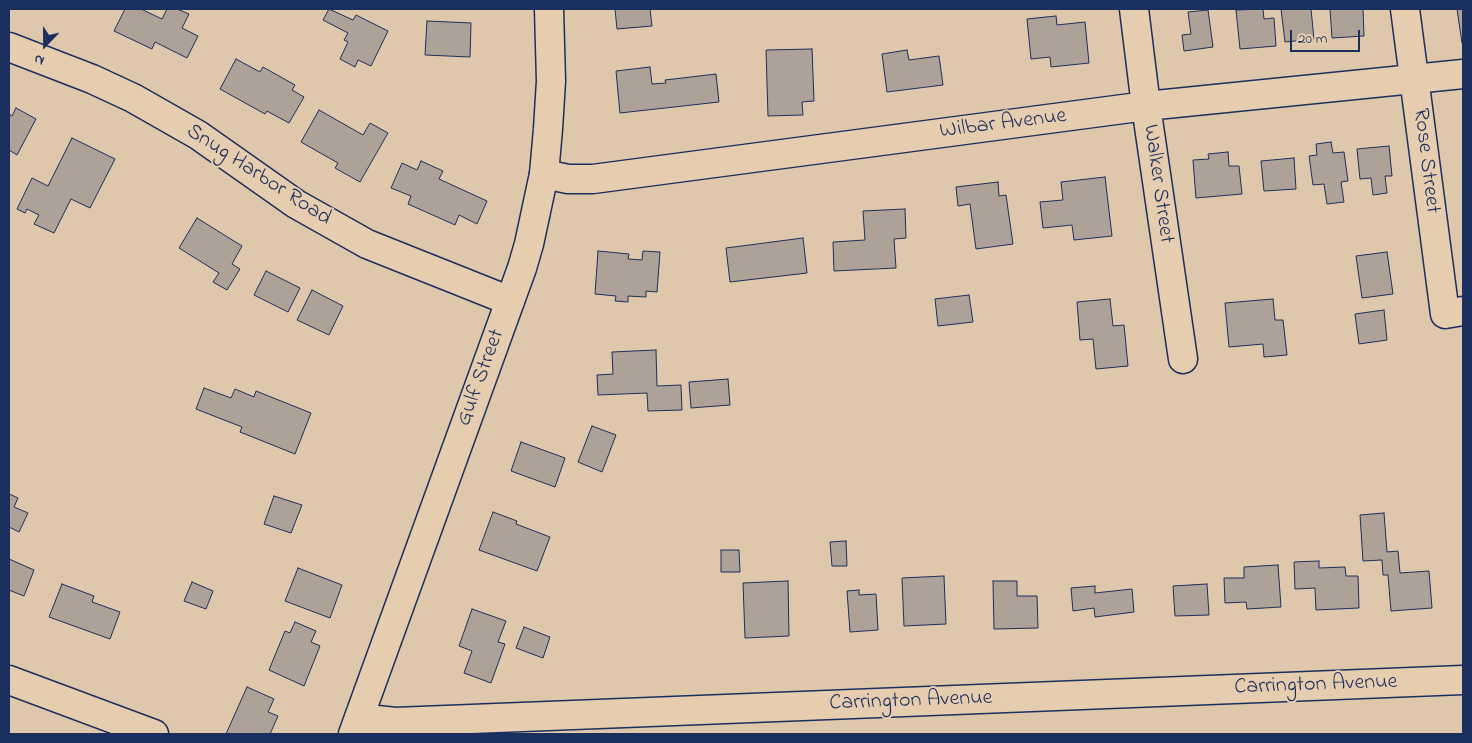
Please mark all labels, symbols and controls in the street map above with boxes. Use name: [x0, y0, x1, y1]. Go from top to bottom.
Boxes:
north arrow: [20, 20, 70, 70]
scale bar: [1292, 20, 1362, 52]
text: 20 m: [1298, 28, 1327, 50]
text: N: [31, 48, 48, 71]
street label: Wilbar Avenue: [938, 104, 1068, 146]
street label: Rose Street: [1405, 107, 1445, 215]
street label: Snug Harbor Road: [181, 119, 335, 233]
street label: Walker Street: [1136, 123, 1178, 245]
street label: Gulf Street: [452, 326, 512, 430]
street label: Carrington Avenue: [1234, 670, 1398, 702]
street label: Carrington Avenue: [829, 686, 993, 718]

